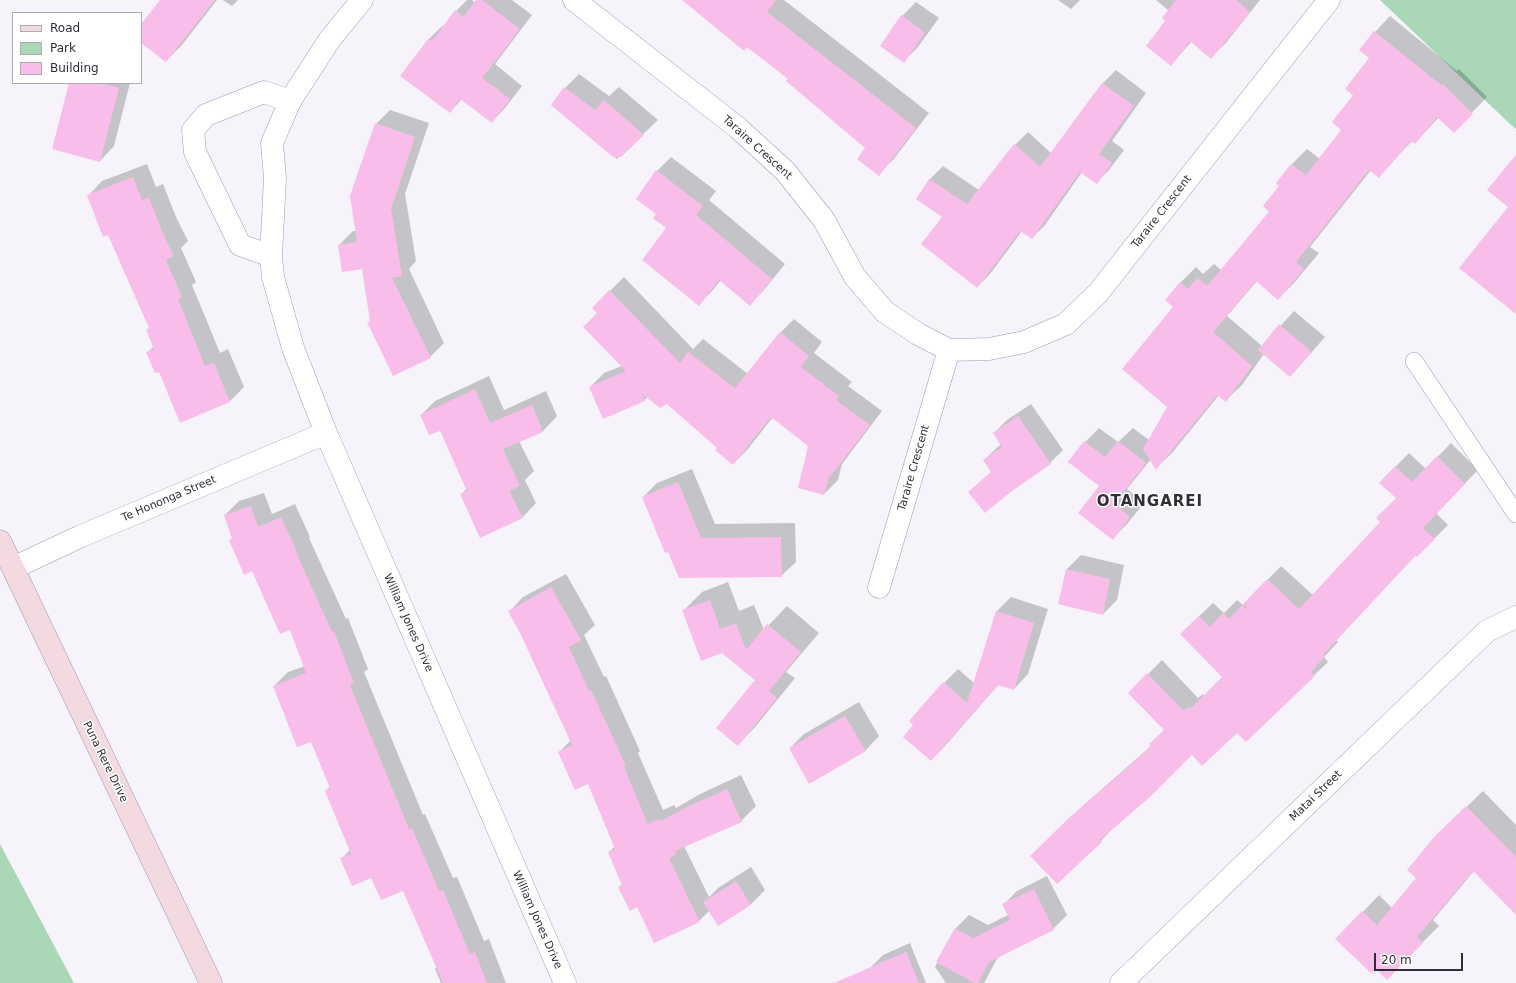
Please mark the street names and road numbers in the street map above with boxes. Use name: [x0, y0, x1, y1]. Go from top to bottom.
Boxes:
street label: Taraire Crescent: [719, 113, 795, 183]
street label: Taraire Crescent: [1129, 173, 1195, 251]
street label: Taraire Crescent: [895, 423, 933, 513]
street label: Te Hononga Street: [120, 473, 218, 525]
street label: William Jones Drive: [380, 572, 436, 674]
street label: Puna Rere Drive: [80, 719, 130, 805]
street label: Matai Street: [1287, 768, 1345, 824]
street label: William Jones Drive: [509, 869, 565, 971]

